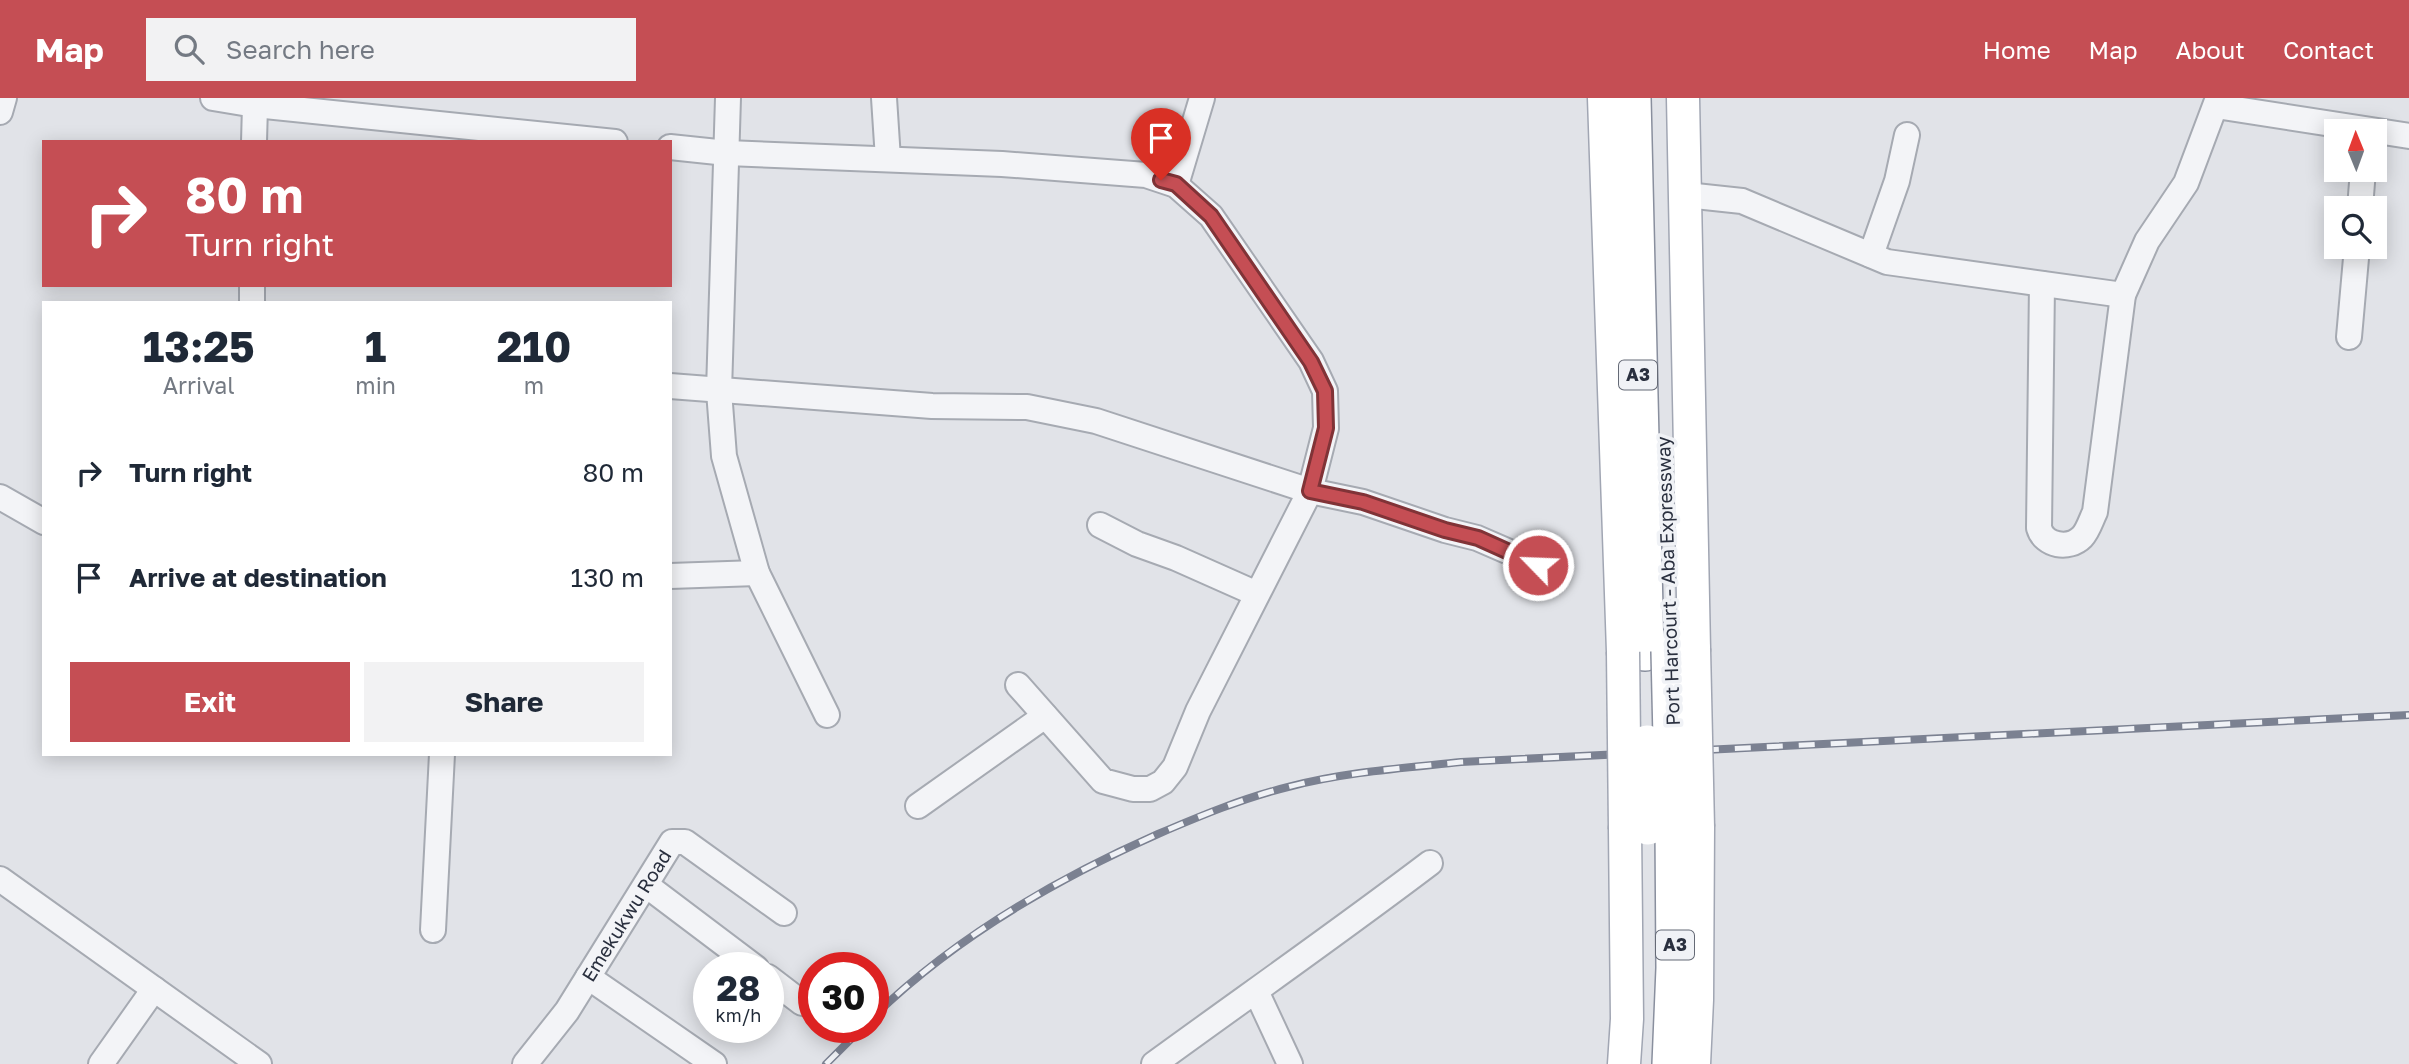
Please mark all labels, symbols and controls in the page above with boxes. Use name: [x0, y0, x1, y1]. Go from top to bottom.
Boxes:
search box: [146, 18, 636, 81]
text: Map: [35, 30, 104, 69]
icon: search: [170, 30, 208, 68]
text: Search here: [226, 34, 375, 65]
text: Home: [1983, 35, 2051, 64]
text: Map: [2089, 35, 2138, 64]
text: About: [2176, 35, 2245, 64]
text: Contact: [2283, 35, 2374, 64]
pin: [1131, 108, 1191, 180]
icon: arrive: [1142, 119, 1180, 157]
north arrow: [2324, 119, 2387, 182]
map controls: [2324, 119, 2387, 259]
text: 80 m: [185, 165, 303, 224]
icon: right: [70, 168, 161, 259]
button: search: [2324, 196, 2387, 259]
text: Turn right: [185, 225, 334, 263]
text: 13:25: [143, 321, 255, 371]
text: 1: [365, 321, 387, 371]
text: 210: [497, 321, 571, 371]
road number: A3: [1619, 360, 1657, 390]
text: Arrival: [163, 371, 235, 399]
text: min: [355, 371, 396, 399]
text: m: [524, 371, 544, 399]
street label: Port Harcourt - Aba Expressway: [1651, 436, 1684, 726]
icon: right: [70, 454, 108, 492]
text: Turn right: [129, 457, 252, 488]
text: 80 m: [583, 457, 644, 488]
position arrow: [1501, 528, 1575, 602]
icon: arrive: [70, 559, 108, 597]
text: Arrive at destination: [129, 562, 387, 593]
text: 130 m: [571, 562, 644, 593]
button: Exit: [70, 662, 350, 742]
button: Share: [364, 662, 644, 742]
street label: Emekukwu Road: [576, 845, 675, 985]
road number: A3: [1656, 930, 1694, 960]
speed limit sign: 30: [798, 952, 889, 1043]
text: 28: [717, 967, 760, 1009]
text: km/h: [716, 1004, 761, 1026]

